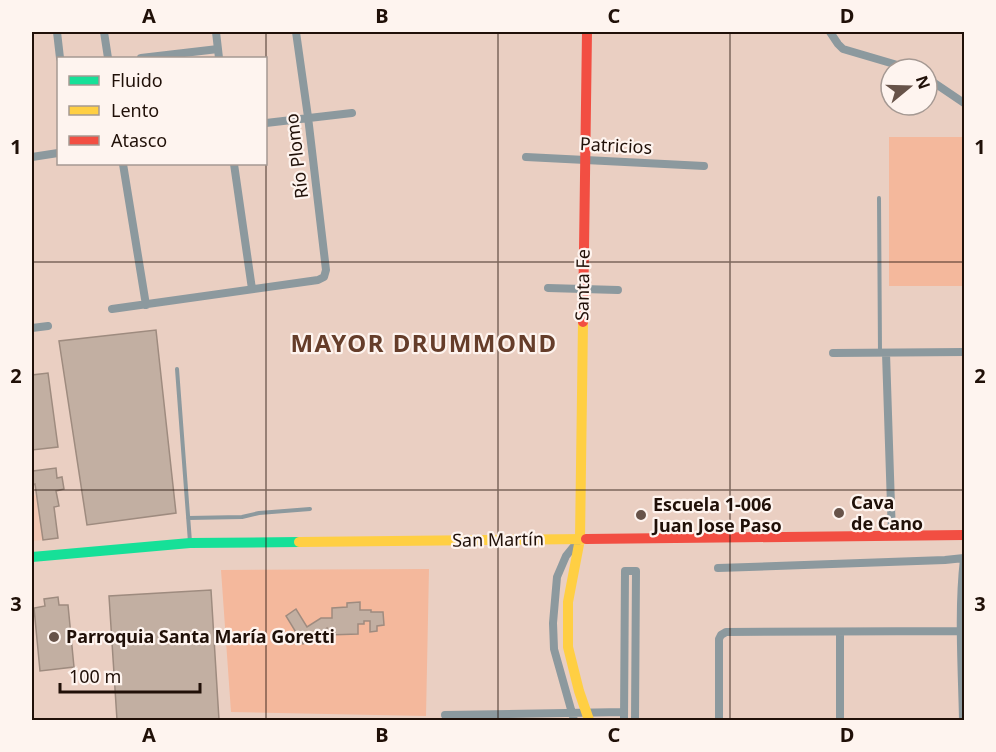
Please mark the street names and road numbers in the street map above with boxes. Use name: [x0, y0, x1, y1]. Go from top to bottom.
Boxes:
street label: Río Plomo: [279, 112, 313, 200]
street label: Patricios: [579, 131, 653, 159]
street label: Santa Fe: [569, 249, 595, 321]
street label: San Martín: [452, 526, 544, 552]

